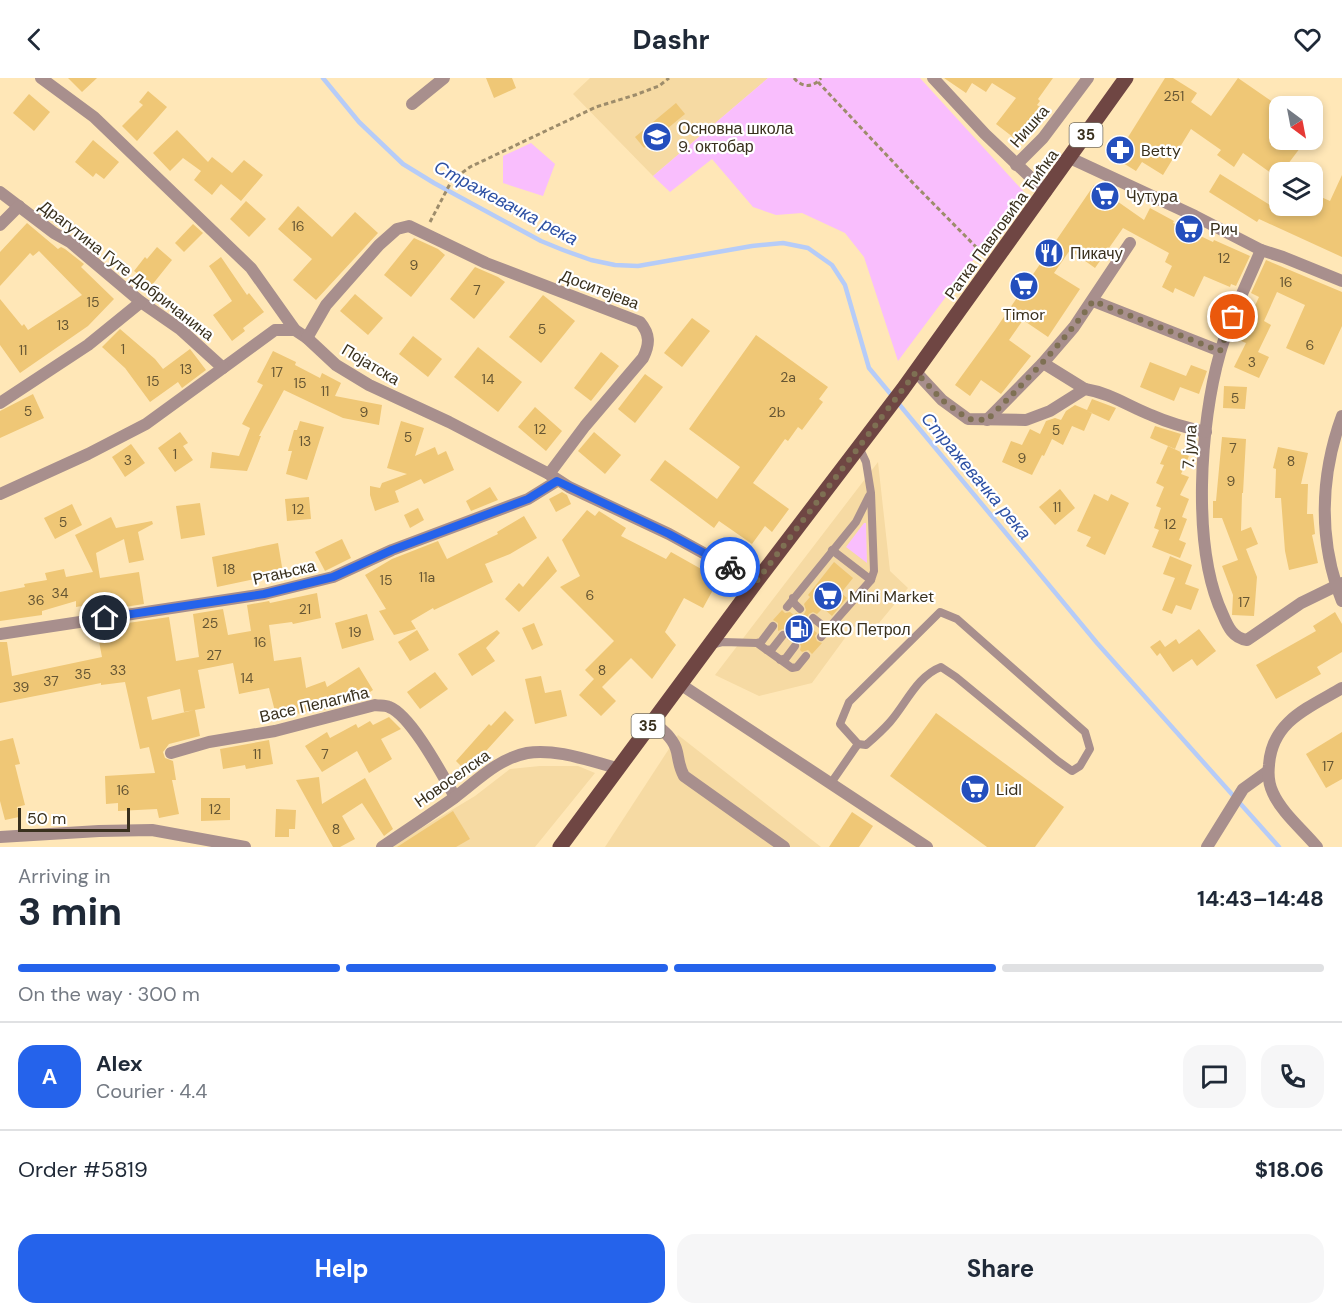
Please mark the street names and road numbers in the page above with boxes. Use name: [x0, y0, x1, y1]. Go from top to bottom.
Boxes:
street label: Нишка: [1005, 101, 1054, 152]
road number: 35: [1070, 123, 1102, 147]
street label: Ратка Павловића Ћићка: [940, 145, 1063, 304]
street label: Драгутина Гуте Добричанина: [35, 196, 218, 345]
street label: Доситејева: [558, 265, 642, 314]
street label: Појатска: [338, 339, 404, 390]
street label: 7. јула: [1177, 424, 1202, 470]
street label: Ртањска: [251, 555, 318, 590]
street label: Васе Пелагића: [257, 682, 371, 727]
road number: 35: [632, 714, 664, 738]
street label: Новоселска: [410, 745, 494, 812]

